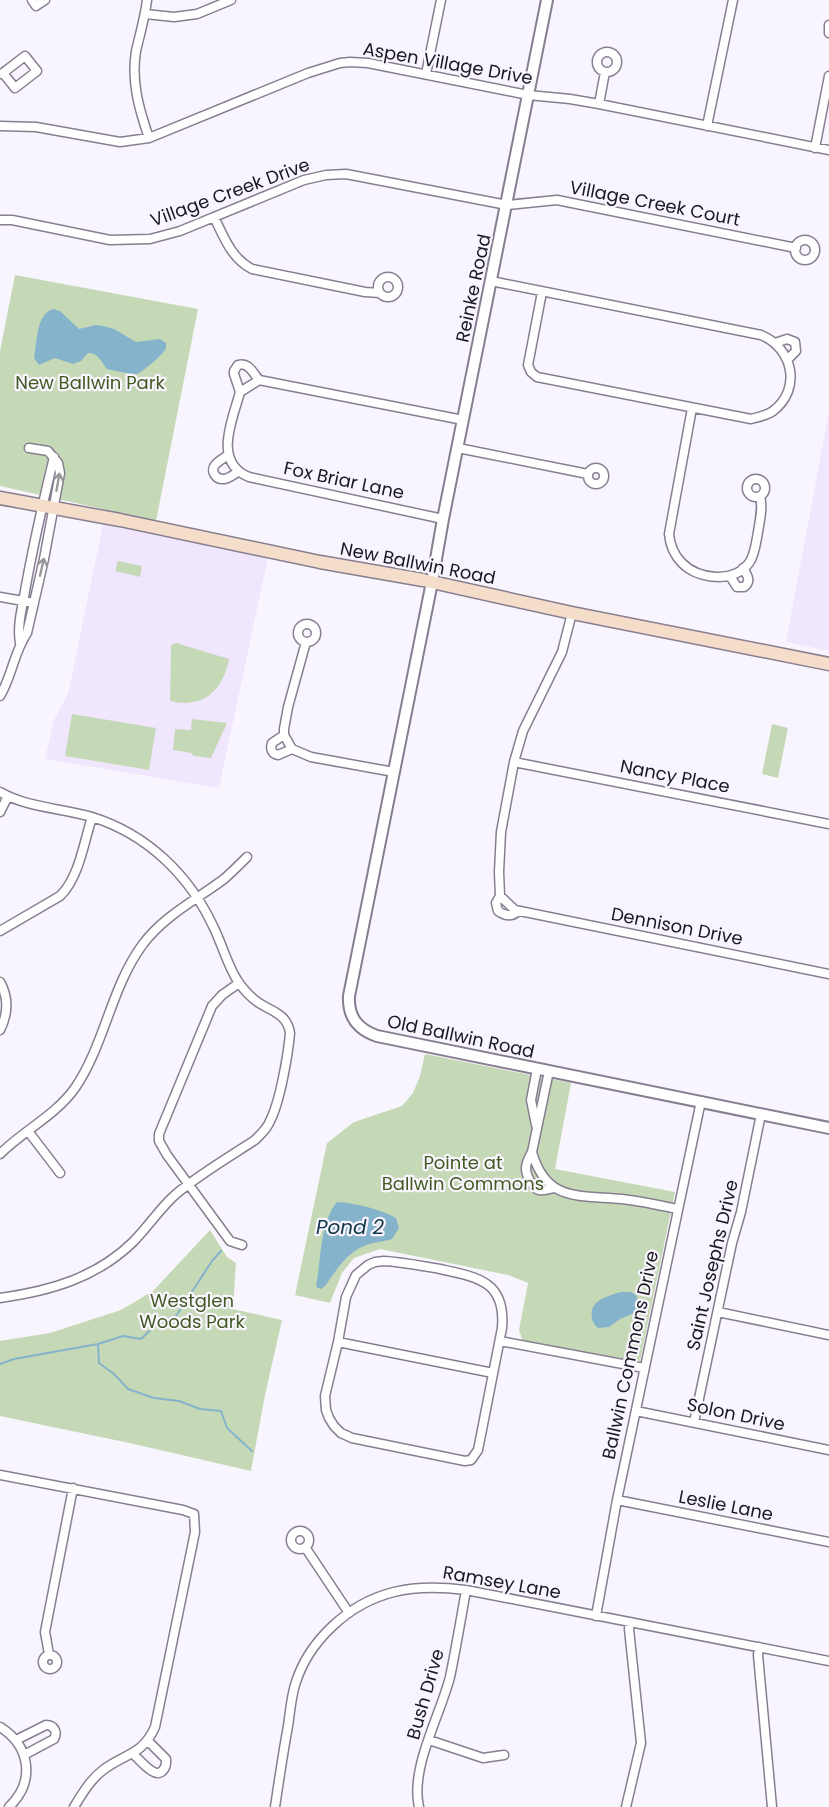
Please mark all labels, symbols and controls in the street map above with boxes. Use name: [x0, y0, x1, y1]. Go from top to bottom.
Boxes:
street label: Aspen Village Drive: [361, 36, 535, 90]
street label: Village Creek Drive: [147, 152, 313, 232]
street label: Village Creek Court: [568, 174, 742, 232]
street label: Reinke Road: [449, 232, 497, 344]
park label: New Ballwin Park: [15, 370, 165, 395]
street label: Fox Briar Lane: [281, 455, 407, 505]
one-way arrow: [53, 473, 64, 492]
street label: New Ballwin Road: [338, 536, 498, 590]
one-way arrow: [37, 558, 49, 577]
street label: Nancy Place: [618, 753, 732, 799]
street label: Dennison Drive: [609, 901, 745, 951]
street label: Old Ballwin Road: [385, 1008, 537, 1064]
park label: Pointe at Ballwin Commons: [382, 1150, 544, 1196]
street label: Saint Josephs Drive: [680, 1177, 744, 1353]
water label: Pond 2: [316, 1213, 385, 1241]
street label: Ballwin Commons Drive: [596, 1249, 664, 1461]
park label: Westglen Woods Park: [139, 1288, 246, 1334]
street label: Solon Drive: [685, 1391, 787, 1437]
street label: Leslie Lane: [677, 1484, 775, 1526]
street label: Ramsey Lane: [441, 1559, 563, 1605]
street label: Bush Drive: [400, 1646, 450, 1742]

